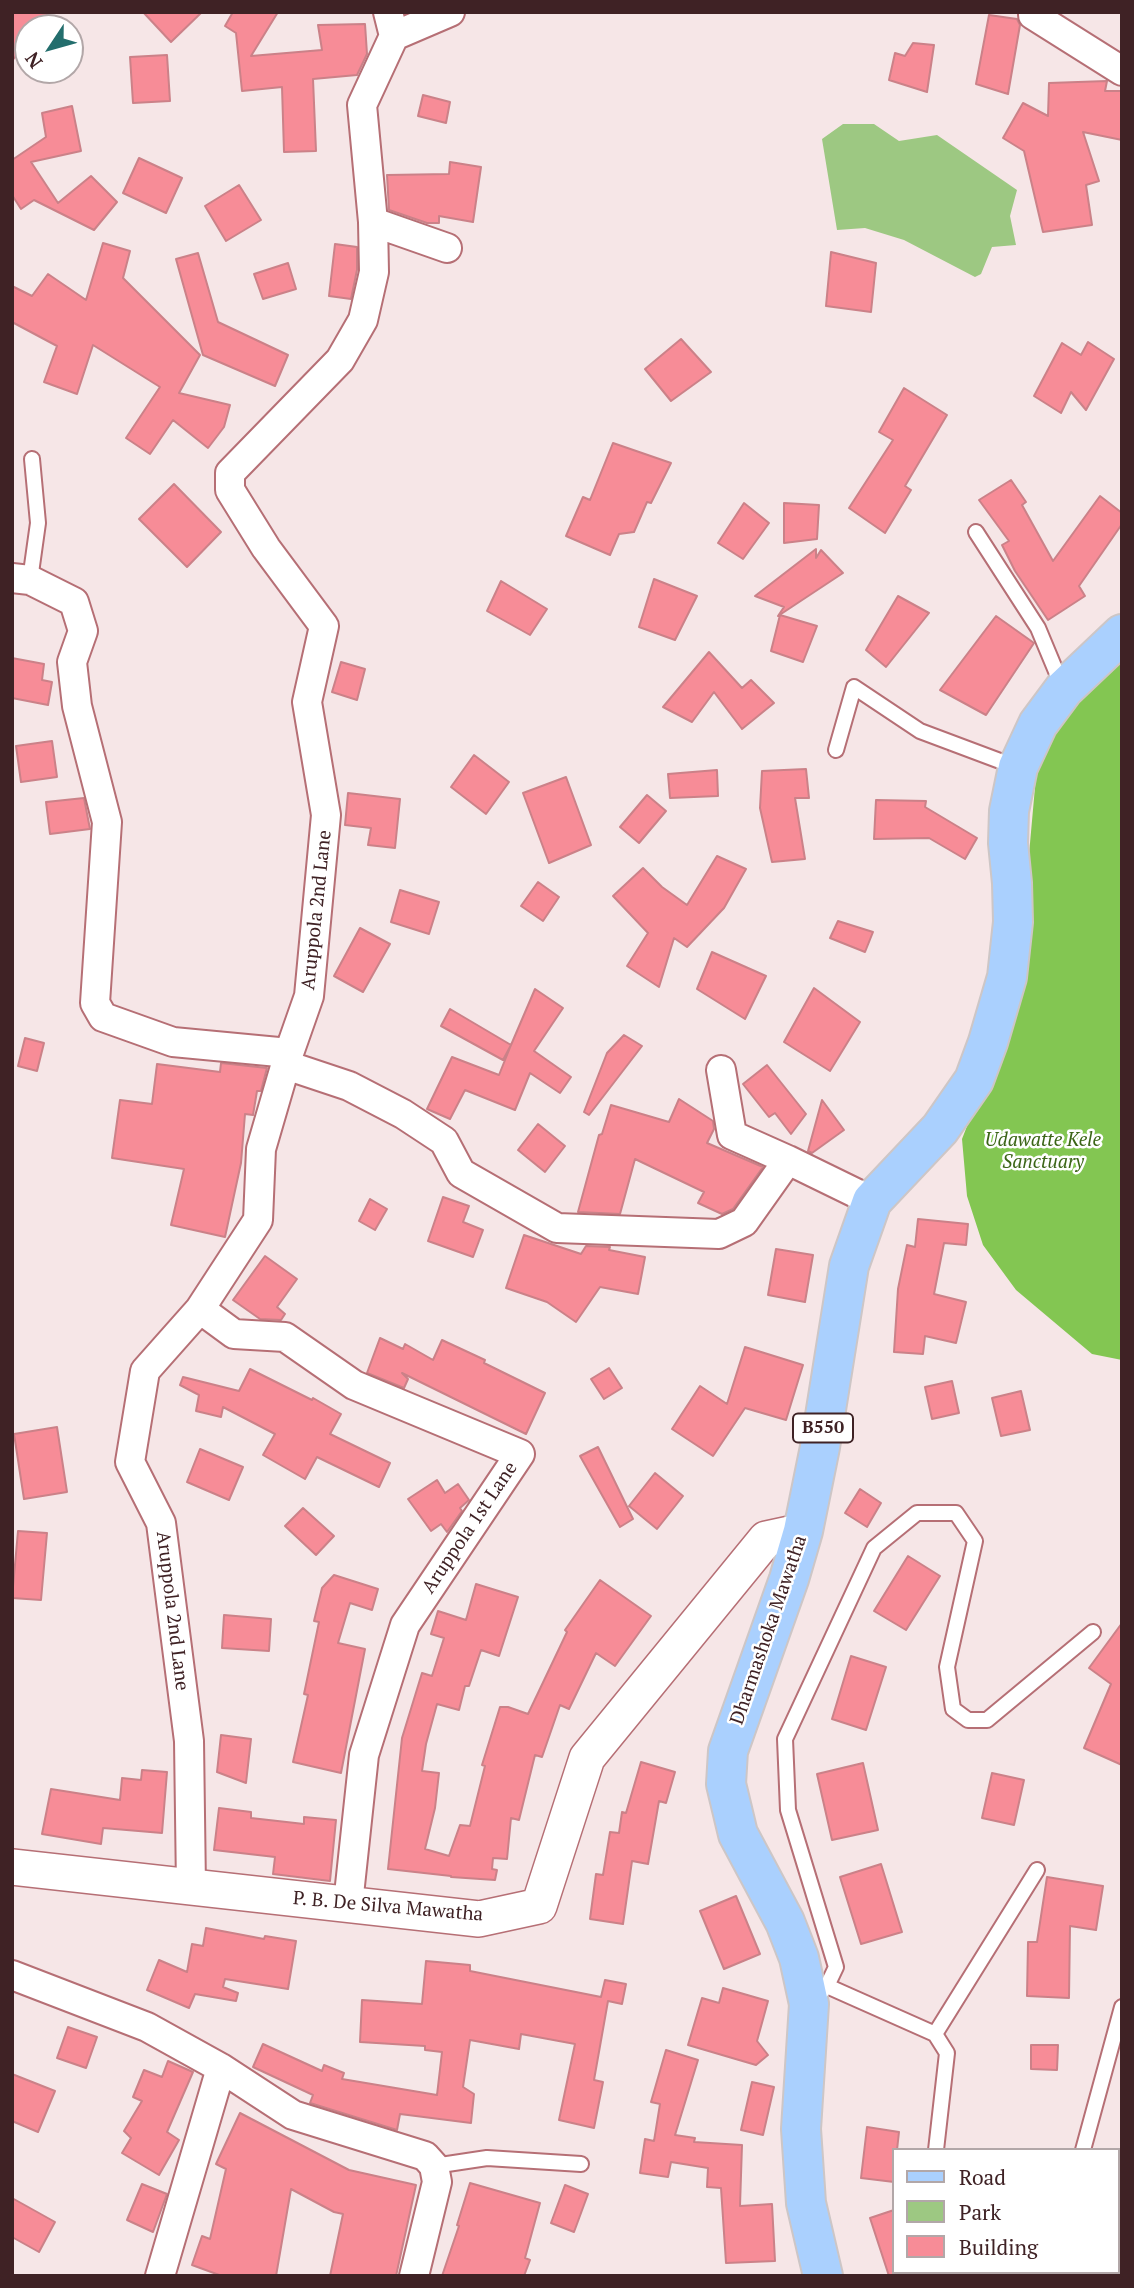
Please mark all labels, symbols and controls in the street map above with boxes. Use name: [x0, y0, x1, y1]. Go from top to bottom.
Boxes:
north arrow: [14, 14, 84, 84]
text: N: [19, 47, 48, 74]
street label: Aruppola 2nd Lane: [297, 829, 337, 991]
park label: Udawatte Kele Sanctuary: [985, 1130, 1101, 1174]
road number: B550: [793, 1414, 853, 1442]
street label: Aruppola 1st Lane: [417, 1458, 523, 1598]
street label: Aruppola 2nd Lane: [151, 1530, 193, 1692]
street label: Dharmashoka Mawatha: [726, 1532, 812, 1728]
street label: P. B. De Silva Mawatha: [292, 1887, 484, 1927]
legend: [892, 2148, 1120, 2274]
text: Road: [959, 2163, 1006, 2191]
text: Park: [959, 2198, 1001, 2226]
text: Building: [959, 2233, 1038, 2261]

